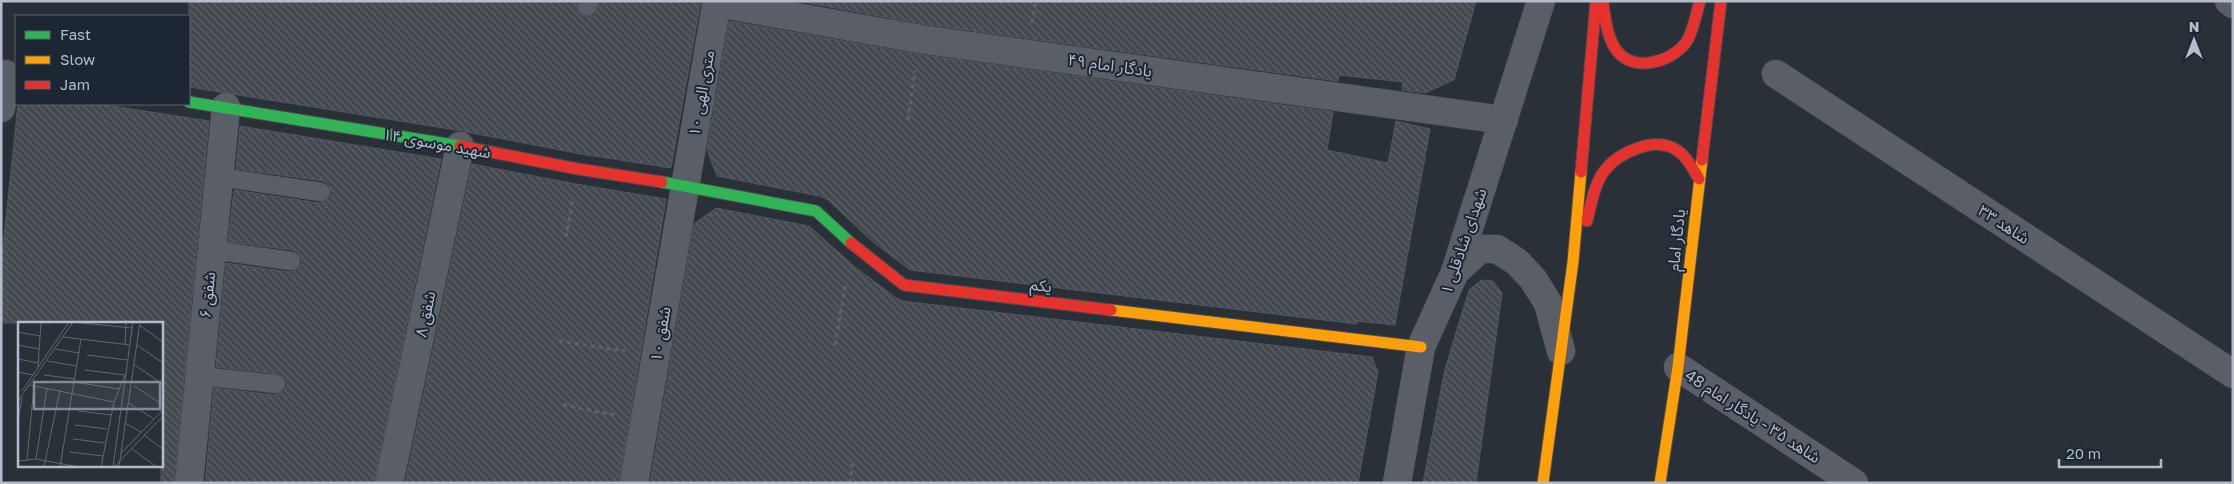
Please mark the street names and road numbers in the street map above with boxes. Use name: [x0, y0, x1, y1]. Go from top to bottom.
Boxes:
street label: ۱۰ متری الهی: [684, 48, 718, 138]
street label: یادگار امام ۴۹: [1066, 49, 1154, 84]
street label: شهید موسوی ۱۴: [381, 124, 493, 162]
street label: شهدای شادقلی ۱: [1435, 185, 1491, 297]
street label: شاهد ۳۳: [1975, 200, 2033, 248]
street label: یادگار امام: [1663, 208, 1692, 273]
street label: شفق ۶: [195, 271, 220, 319]
street label: یکم: [1029, 274, 1053, 299]
street label: شفق ۸: [410, 289, 441, 339]
street label: شفق ۱۰: [645, 305, 676, 363]
street label: شاهد ۳۵ - یادگار امام 48: [1680, 365, 1825, 470]

